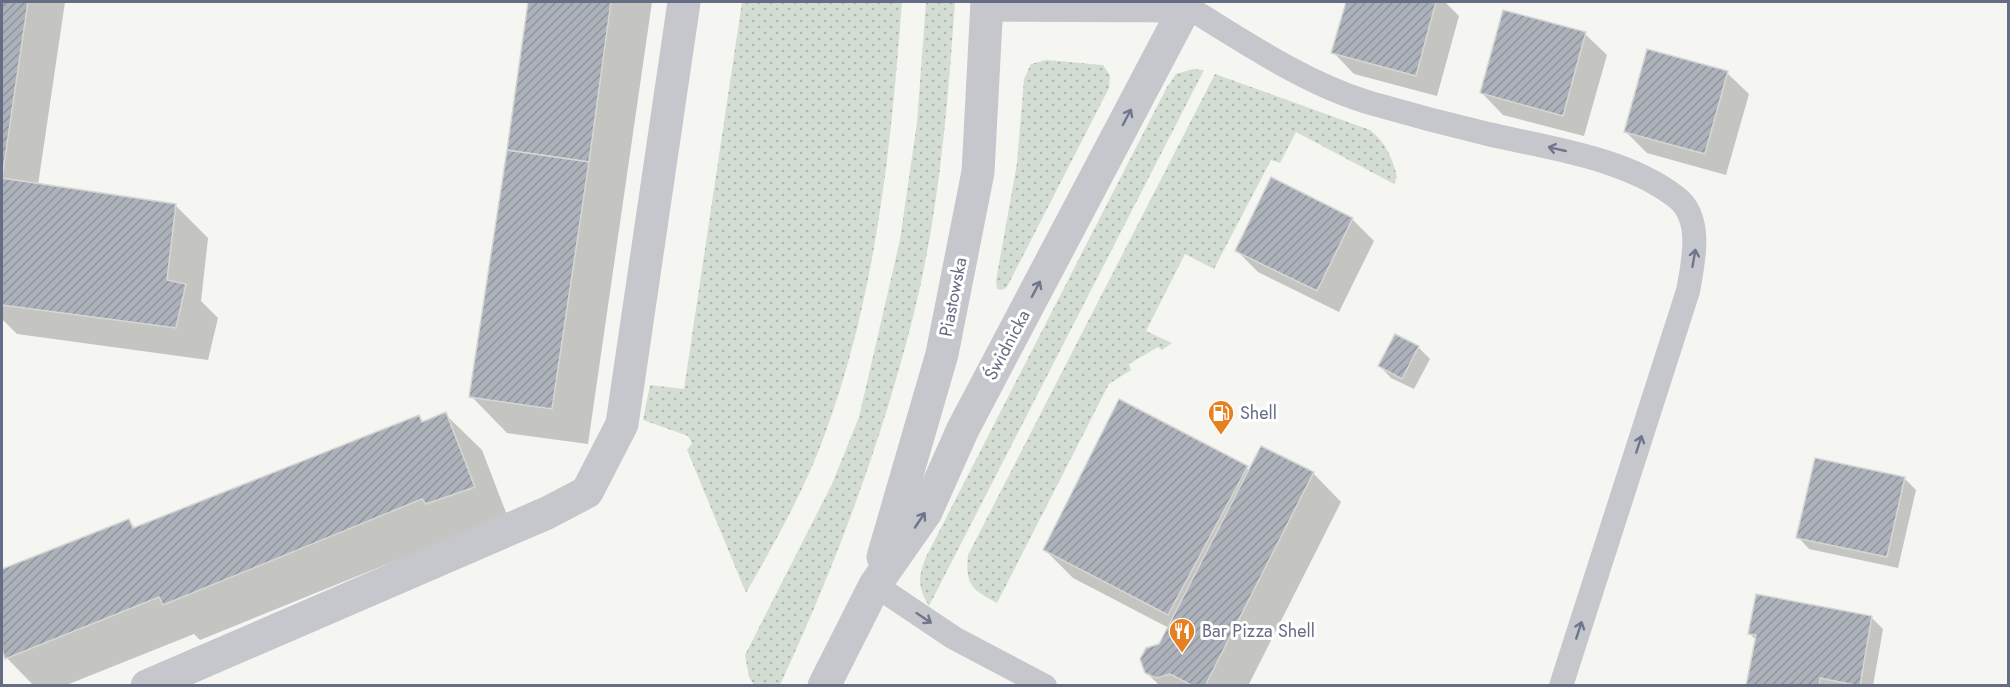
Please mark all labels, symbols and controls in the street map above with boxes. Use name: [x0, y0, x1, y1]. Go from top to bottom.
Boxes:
one-way arrow: [1121, 109, 1133, 126]
one-way arrow: [1548, 142, 1567, 154]
one-way arrow: [1689, 248, 1700, 268]
street label: Piastowska: [933, 255, 973, 339]
one-way arrow: [1031, 281, 1042, 299]
street label: Świdnicka: [978, 305, 1036, 385]
fuel station icon: Shell: [1206, 398, 1236, 436]
place label: Shell: [1240, 400, 1277, 426]
one-way arrow: [1634, 435, 1645, 454]
one-way arrow: [914, 512, 926, 528]
one-way arrow: [915, 611, 932, 624]
restaurant icon: Bar Pizza Shell: [1167, 616, 1197, 654]
place label: Bar Pizza Shell: [1202, 618, 1315, 644]
one-way arrow: [1574, 621, 1585, 640]

